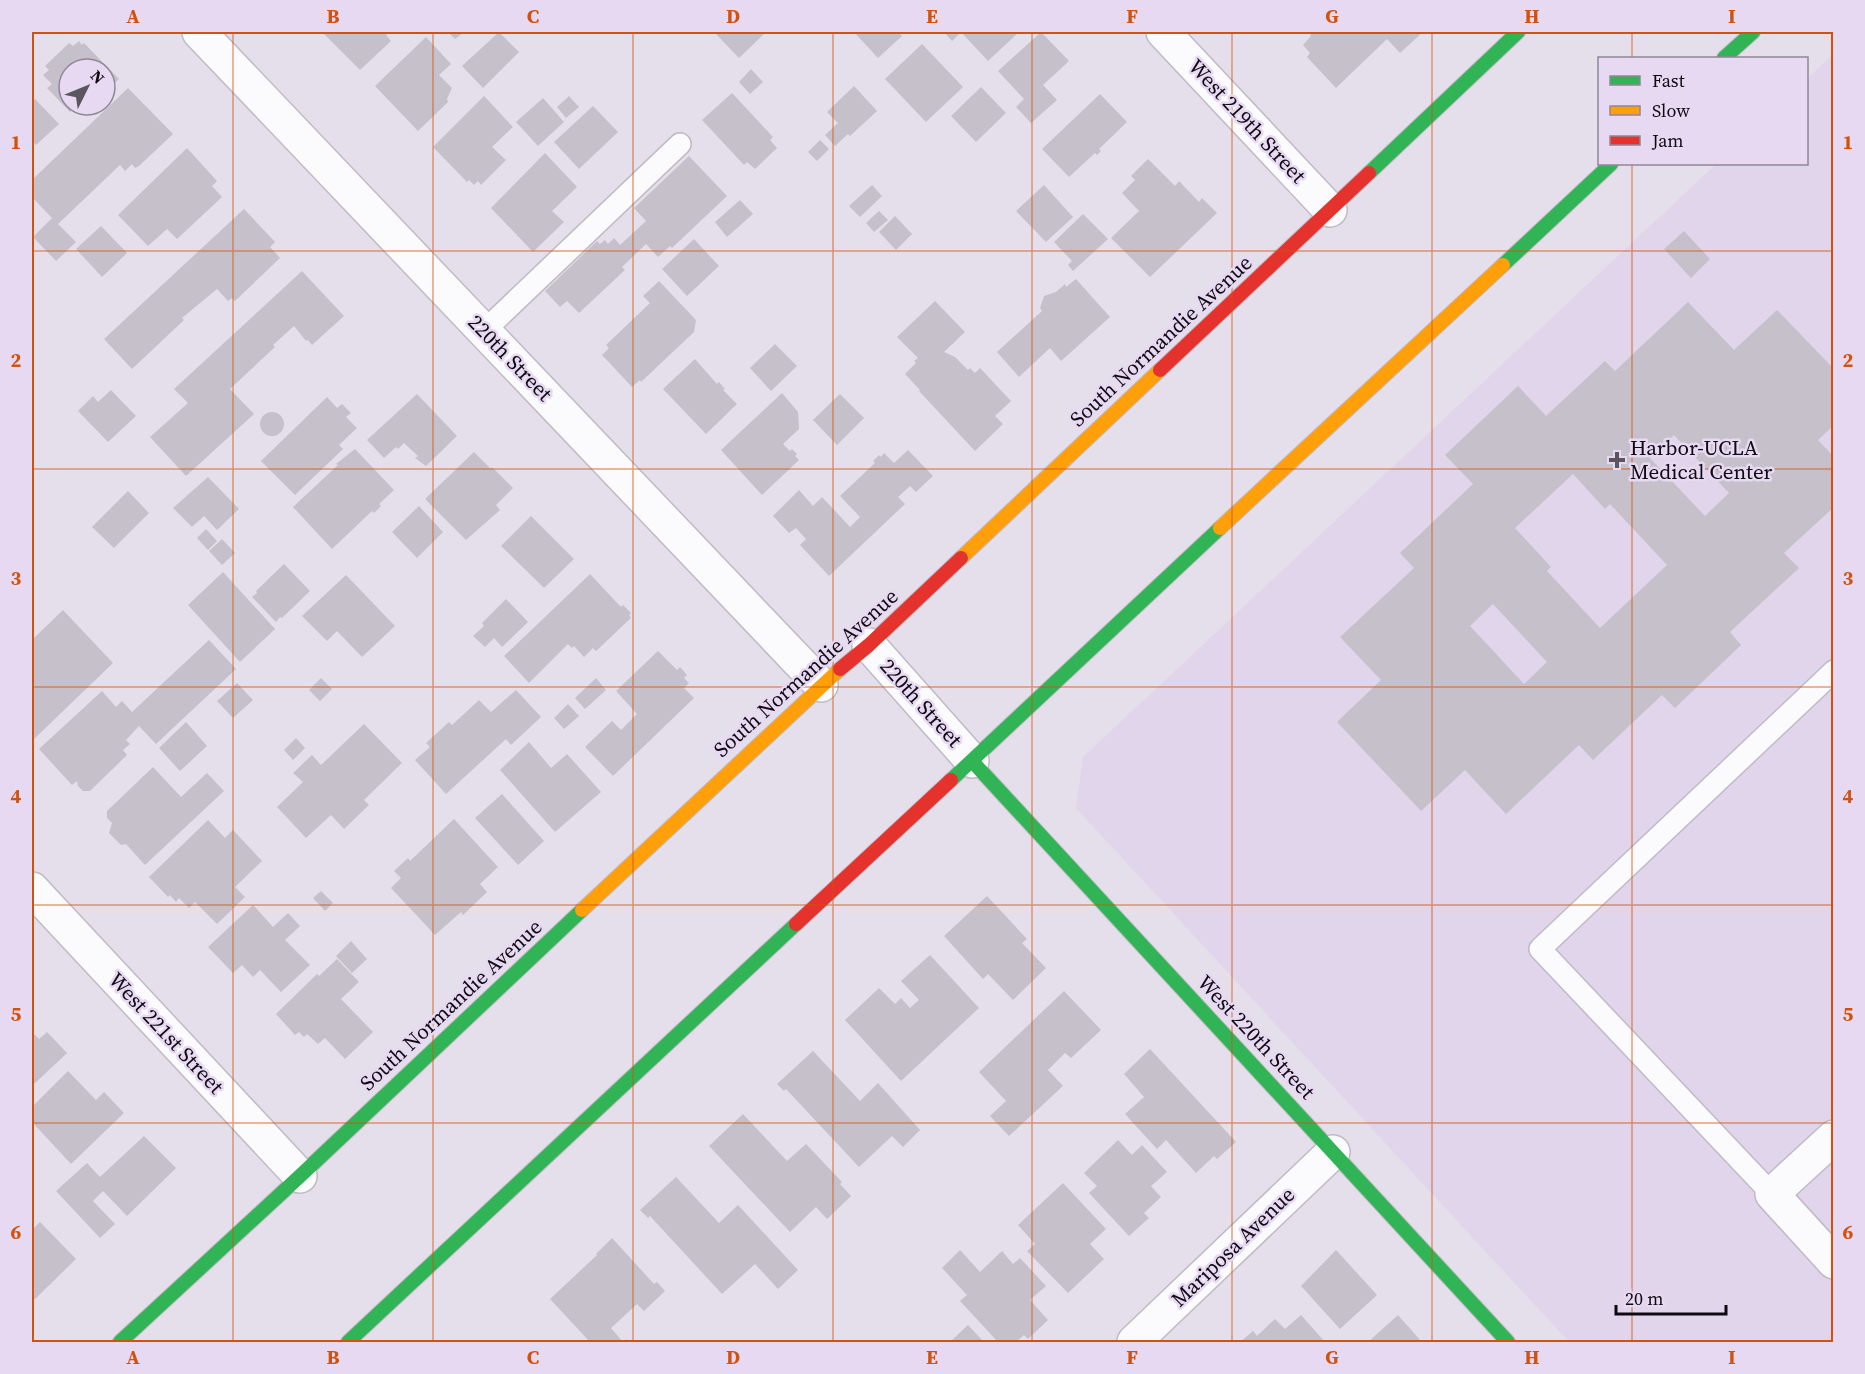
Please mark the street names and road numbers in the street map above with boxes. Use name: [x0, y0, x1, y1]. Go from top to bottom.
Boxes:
street label: West 219th Street: [1182, 52, 1313, 189]
street label: South Normandie Avenue: [1063, 248, 1258, 433]
street label: 220th Street: [462, 308, 559, 407]
street label: South Normandie Avenue: [707, 582, 904, 763]
street label: 220th Street: [874, 652, 969, 753]
street label: South Normandie Avenue: [353, 912, 548, 1097]
street label: West 221st Street: [102, 965, 231, 1100]
street label: West 220th Street: [1191, 968, 1322, 1105]
street label: Mariposa Avenue: [1165, 1180, 1301, 1313]

